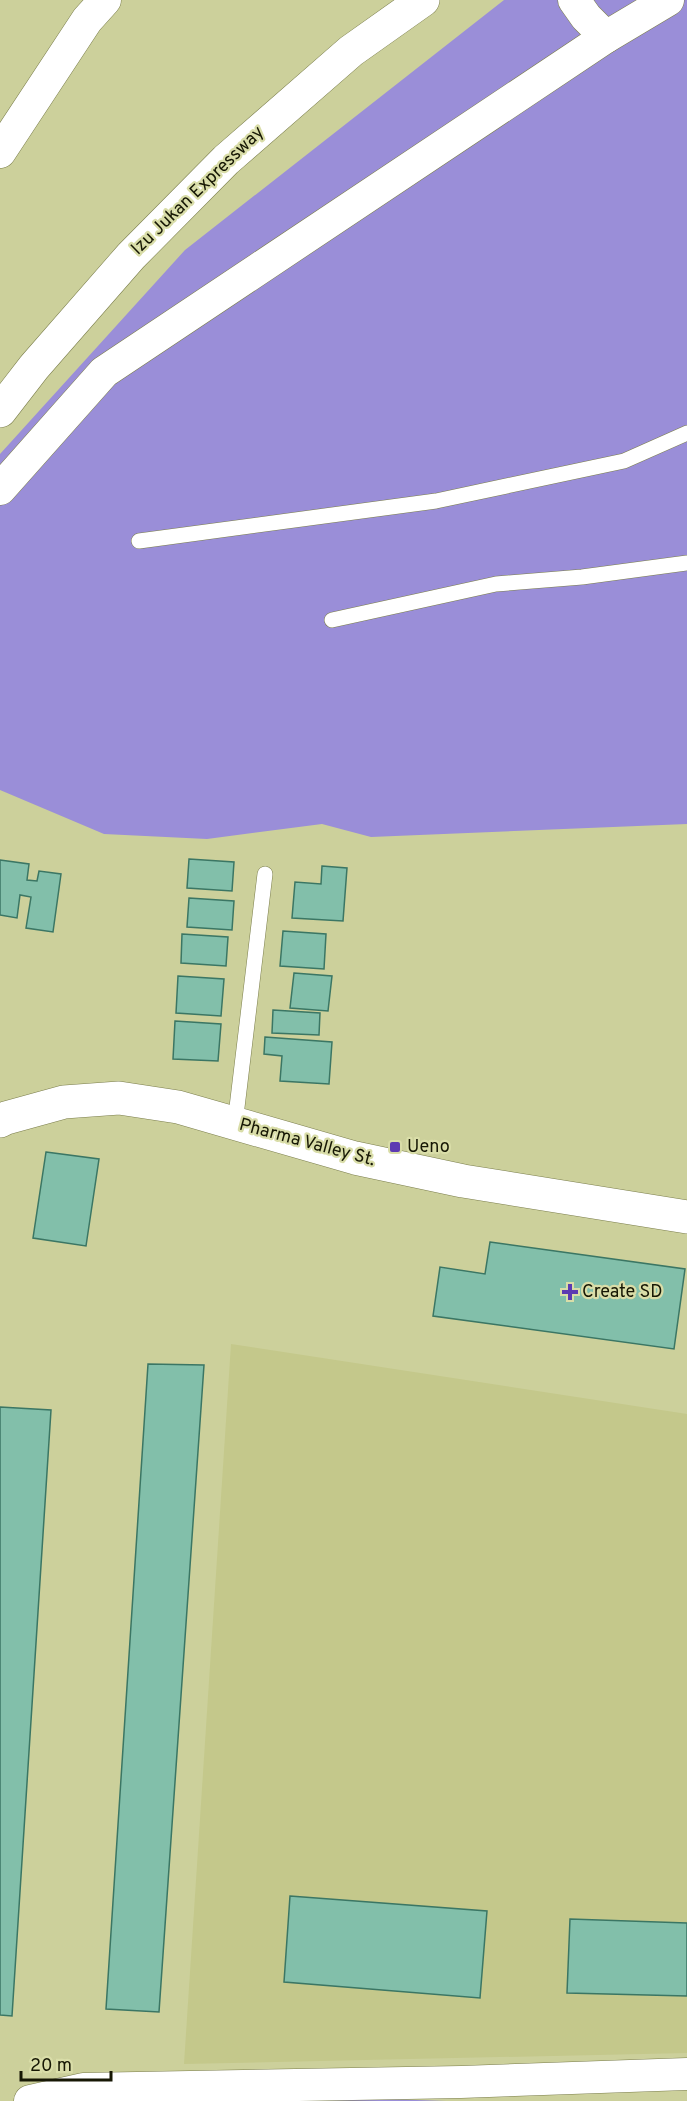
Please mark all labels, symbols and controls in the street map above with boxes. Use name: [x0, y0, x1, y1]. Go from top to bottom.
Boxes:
street label: Izu Jukan Expressway: [127, 121, 269, 261]
street label: Pharma Valley St.: [236, 1114, 378, 1172]
place label: Ueno: [407, 1136, 450, 1159]
marker: Ueno: [388, 1140, 402, 1154]
place label: Create SD: [582, 1281, 663, 1304]
marker: Create SD: [563, 1285, 577, 1299]
scale bar: [21, 2044, 111, 2082]
text: 20 m: [30, 2055, 72, 2078]

